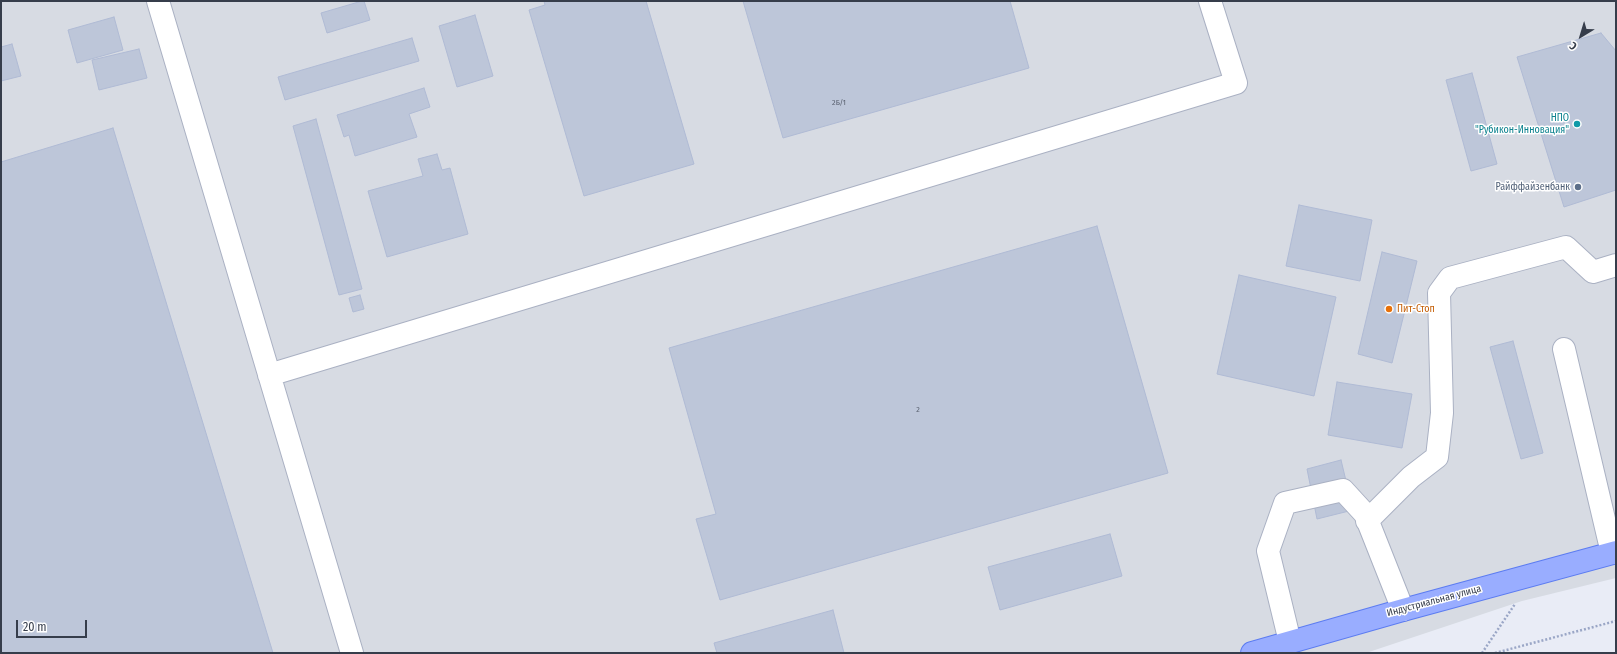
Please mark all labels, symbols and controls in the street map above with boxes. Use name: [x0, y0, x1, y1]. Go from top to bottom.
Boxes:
north arrow: [1561, 16, 1601, 56]
text: С: [1567, 39, 1580, 53]
house number: 2Б/1: [832, 98, 846, 108]
place label: НПО "Рубикон-Инновация": [1475, 112, 1569, 136]
marker: НПО "Рубикон-Инновация": [1572, 119, 1582, 129]
place label: Райффайзенбанк: [1495, 181, 1570, 193]
marker: Райффайзенбанк: [1573, 182, 1583, 192]
place label: Пит-Стоп: [1397, 303, 1435, 315]
marker: Пит-Стоп: [1384, 304, 1394, 314]
house number: 2: [916, 405, 920, 415]
street label: Индустриальная улица: [1386, 583, 1482, 619]
scale bar: [18, 612, 89, 638]
text: 20 m: [23, 620, 47, 634]

